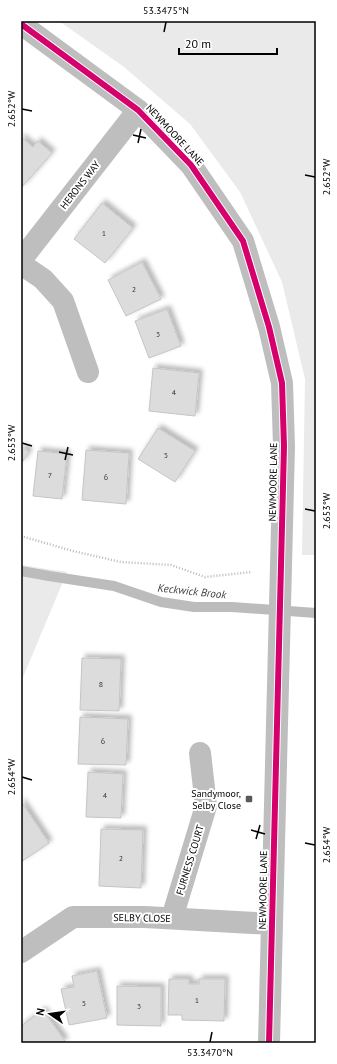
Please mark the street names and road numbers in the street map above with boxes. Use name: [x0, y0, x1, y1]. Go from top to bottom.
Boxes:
street label: NEWMOORE LANE: [143, 102, 207, 168]
street label: HERONS WAY: [57, 158, 103, 212]
street label: NEWMOORE LANE: [266, 442, 280, 522]
street label: FURNESS COURT: [173, 823, 207, 897]
street label: NEWMOORE LANE: [256, 850, 270, 930]
street label: SELBY CLOSE: [113, 911, 171, 925]

